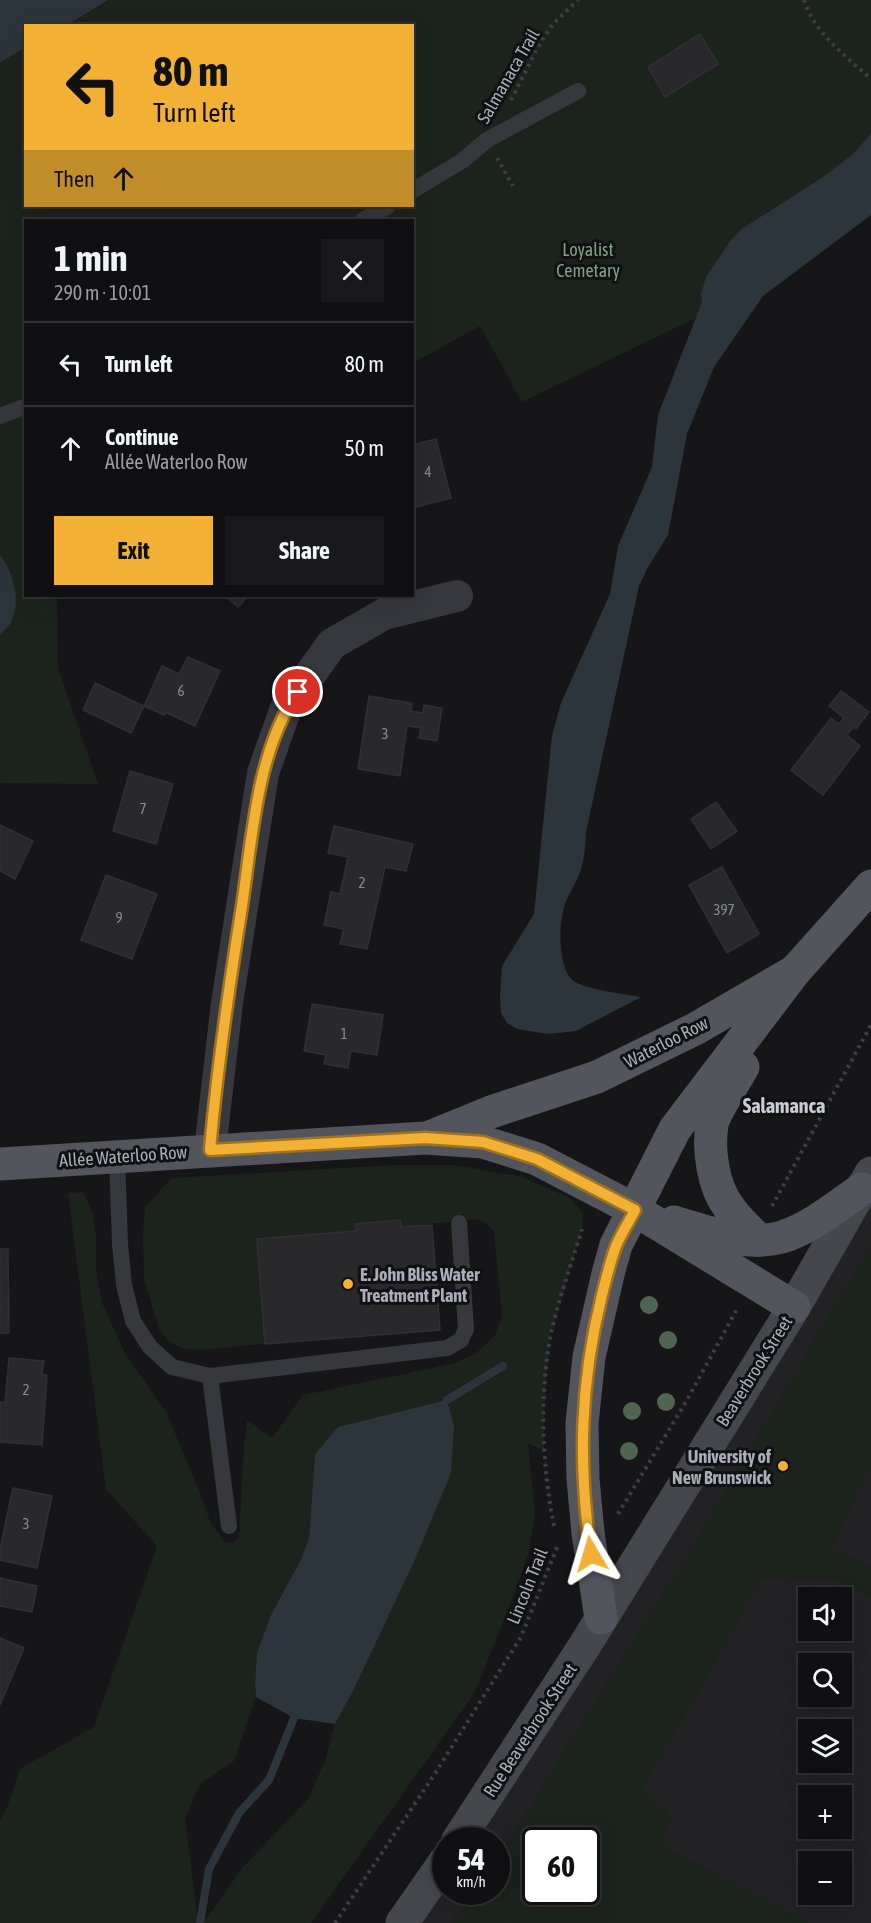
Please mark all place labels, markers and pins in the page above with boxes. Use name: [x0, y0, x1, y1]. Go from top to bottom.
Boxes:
pin: [272, 666, 323, 717]
place label: E. John Bliss Water Treatment Plant: [360, 1264, 480, 1306]
marker: E. John Bliss Water Treatment Plant: [341, 1277, 355, 1291]
place label: University of New Brunswick: [672, 1446, 772, 1488]
marker: University of New Brunswick: [776, 1459, 790, 1473]

